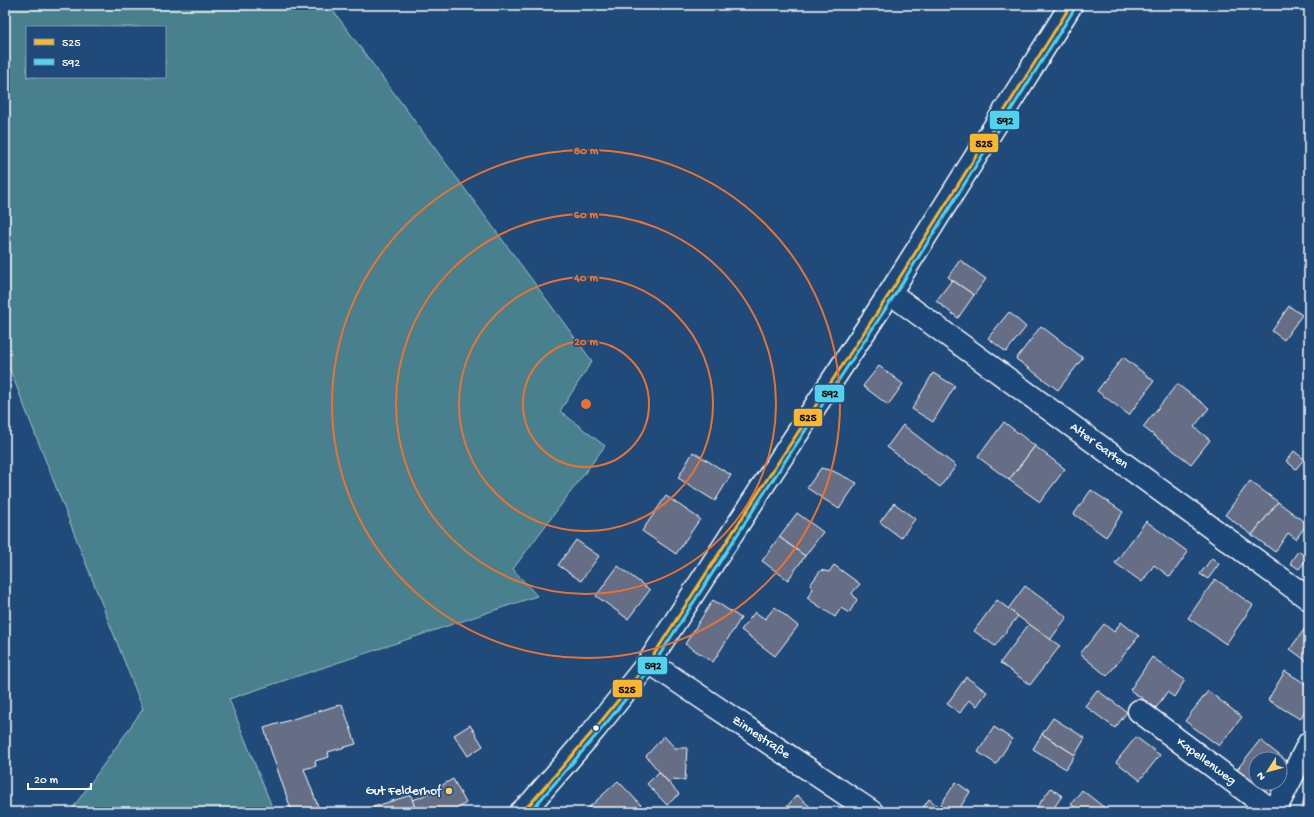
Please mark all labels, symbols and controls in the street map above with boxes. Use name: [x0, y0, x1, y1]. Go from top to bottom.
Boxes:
legend: [26, 26, 166, 78]
text: 525: [62, 37, 81, 51]
text: 592: [62, 57, 80, 71]
line badge: 592: [989, 110, 1020, 130]
text: 592: [997, 116, 1014, 128]
line badge: 525: [969, 133, 999, 153]
text: 525: [976, 139, 993, 151]
text: 80 m: [574, 145, 599, 159]
text: 60 m: [574, 209, 599, 223]
text: 40 m: [573, 272, 598, 286]
text: 20 m: [574, 336, 599, 350]
line badge: 592: [814, 384, 845, 403]
text: 592: [822, 389, 839, 401]
centre of rings: [579, 397, 593, 411]
line badge: 525: [793, 408, 823, 427]
text: 525: [800, 413, 817, 425]
street label: Alter Garten: [1067, 419, 1132, 472]
line badge: 592: [637, 656, 668, 675]
text: 592: [645, 661, 662, 673]
line badge: 525: [612, 679, 643, 698]
text: 525: [619, 685, 636, 697]
street label: Zinnestraße: [729, 712, 793, 762]
unlabelled marker: [591, 723, 601, 733]
street label: Kapellenweg: [1174, 734, 1239, 788]
north arrow: [1248, 751, 1288, 791]
scale bar: [28, 765, 91, 791]
text: N: [1255, 769, 1268, 782]
text: 20 m: [34, 774, 59, 788]
place label: Gut Felderhof: [365, 784, 442, 799]
marker: Gut Felderhof: [444, 786, 454, 796]

